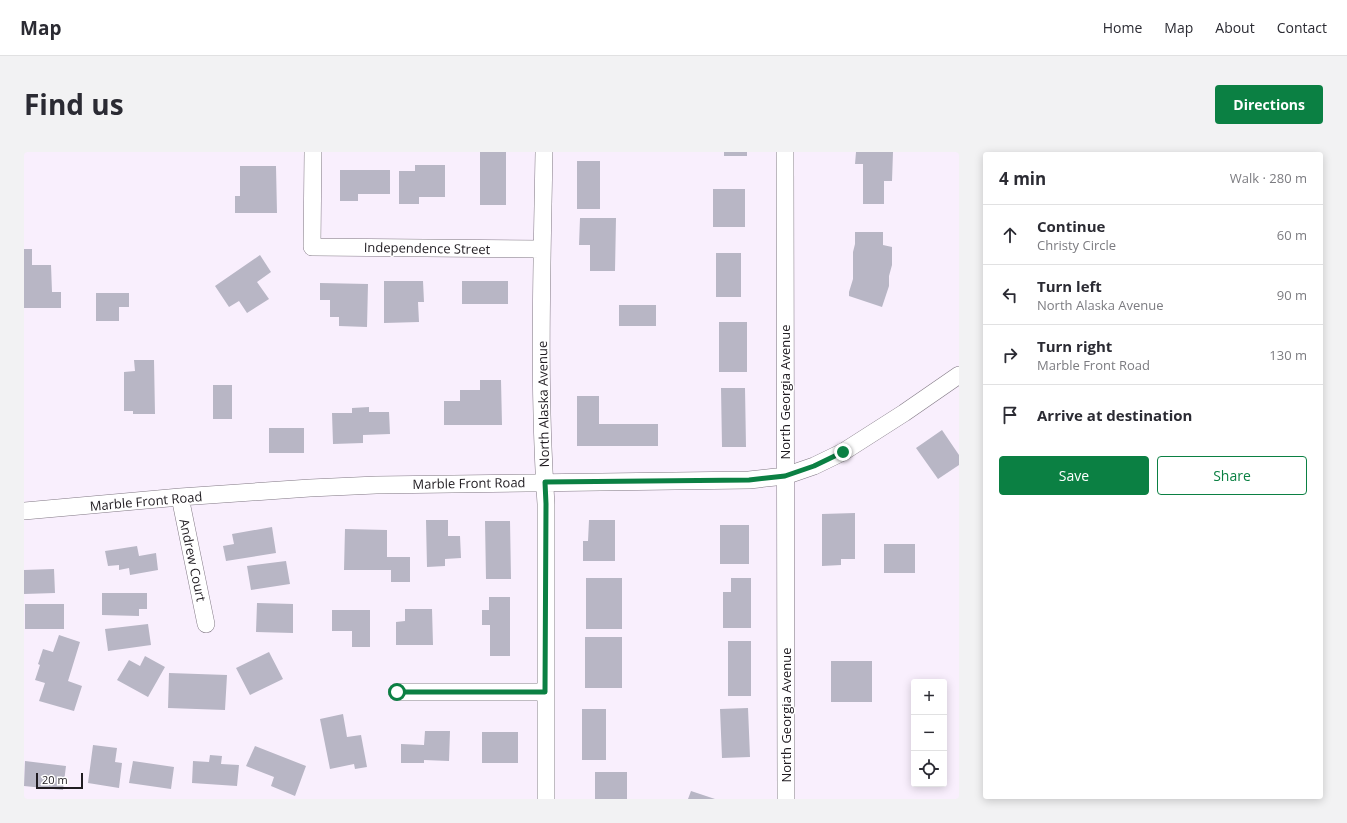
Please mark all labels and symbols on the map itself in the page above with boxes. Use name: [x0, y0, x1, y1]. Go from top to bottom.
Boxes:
street label: Independence Street: [364, 238, 491, 258]
street label: North Georgia Avenue: [776, 325, 794, 460]
street label: North Alaska Avenue: [533, 341, 553, 467]
route end: [834, 443, 852, 461]
street label: Marble Front Road: [412, 473, 526, 493]
street label: Marble Front Road: [89, 487, 203, 515]
street label: Andrew Court: [175, 517, 211, 603]
street label: North Georgia Avenue: [777, 648, 795, 783]
route start: [388, 683, 406, 701]
scale bar: [36, 771, 83, 790]

